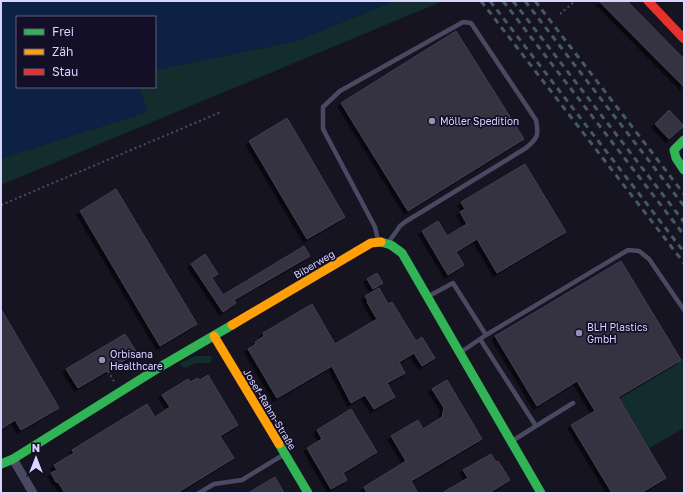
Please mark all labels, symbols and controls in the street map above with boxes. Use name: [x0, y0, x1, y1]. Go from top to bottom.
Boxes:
legend: [16, 16, 156, 88]
text: Frei: [52, 24, 74, 39]
text: Zäh: [52, 44, 73, 59]
text: Stau: [52, 64, 78, 79]
place label: Möller Spedition: [440, 115, 519, 127]
marker: Möller Spedition: [427, 116, 437, 126]
street label: Biberweg: [291, 247, 337, 281]
place label: BLH Plastics GmbH: [587, 321, 648, 345]
marker: BLH Plastics GmbH: [574, 328, 584, 338]
place label: Orbisana Healthcare: [110, 348, 163, 372]
marker: Orbisana Healthcare: [97, 355, 107, 365]
street label: Josef-Rahm-Straße: [241, 366, 299, 452]
north arrow: [16, 438, 56, 478]
text: N: [32, 441, 40, 454]

